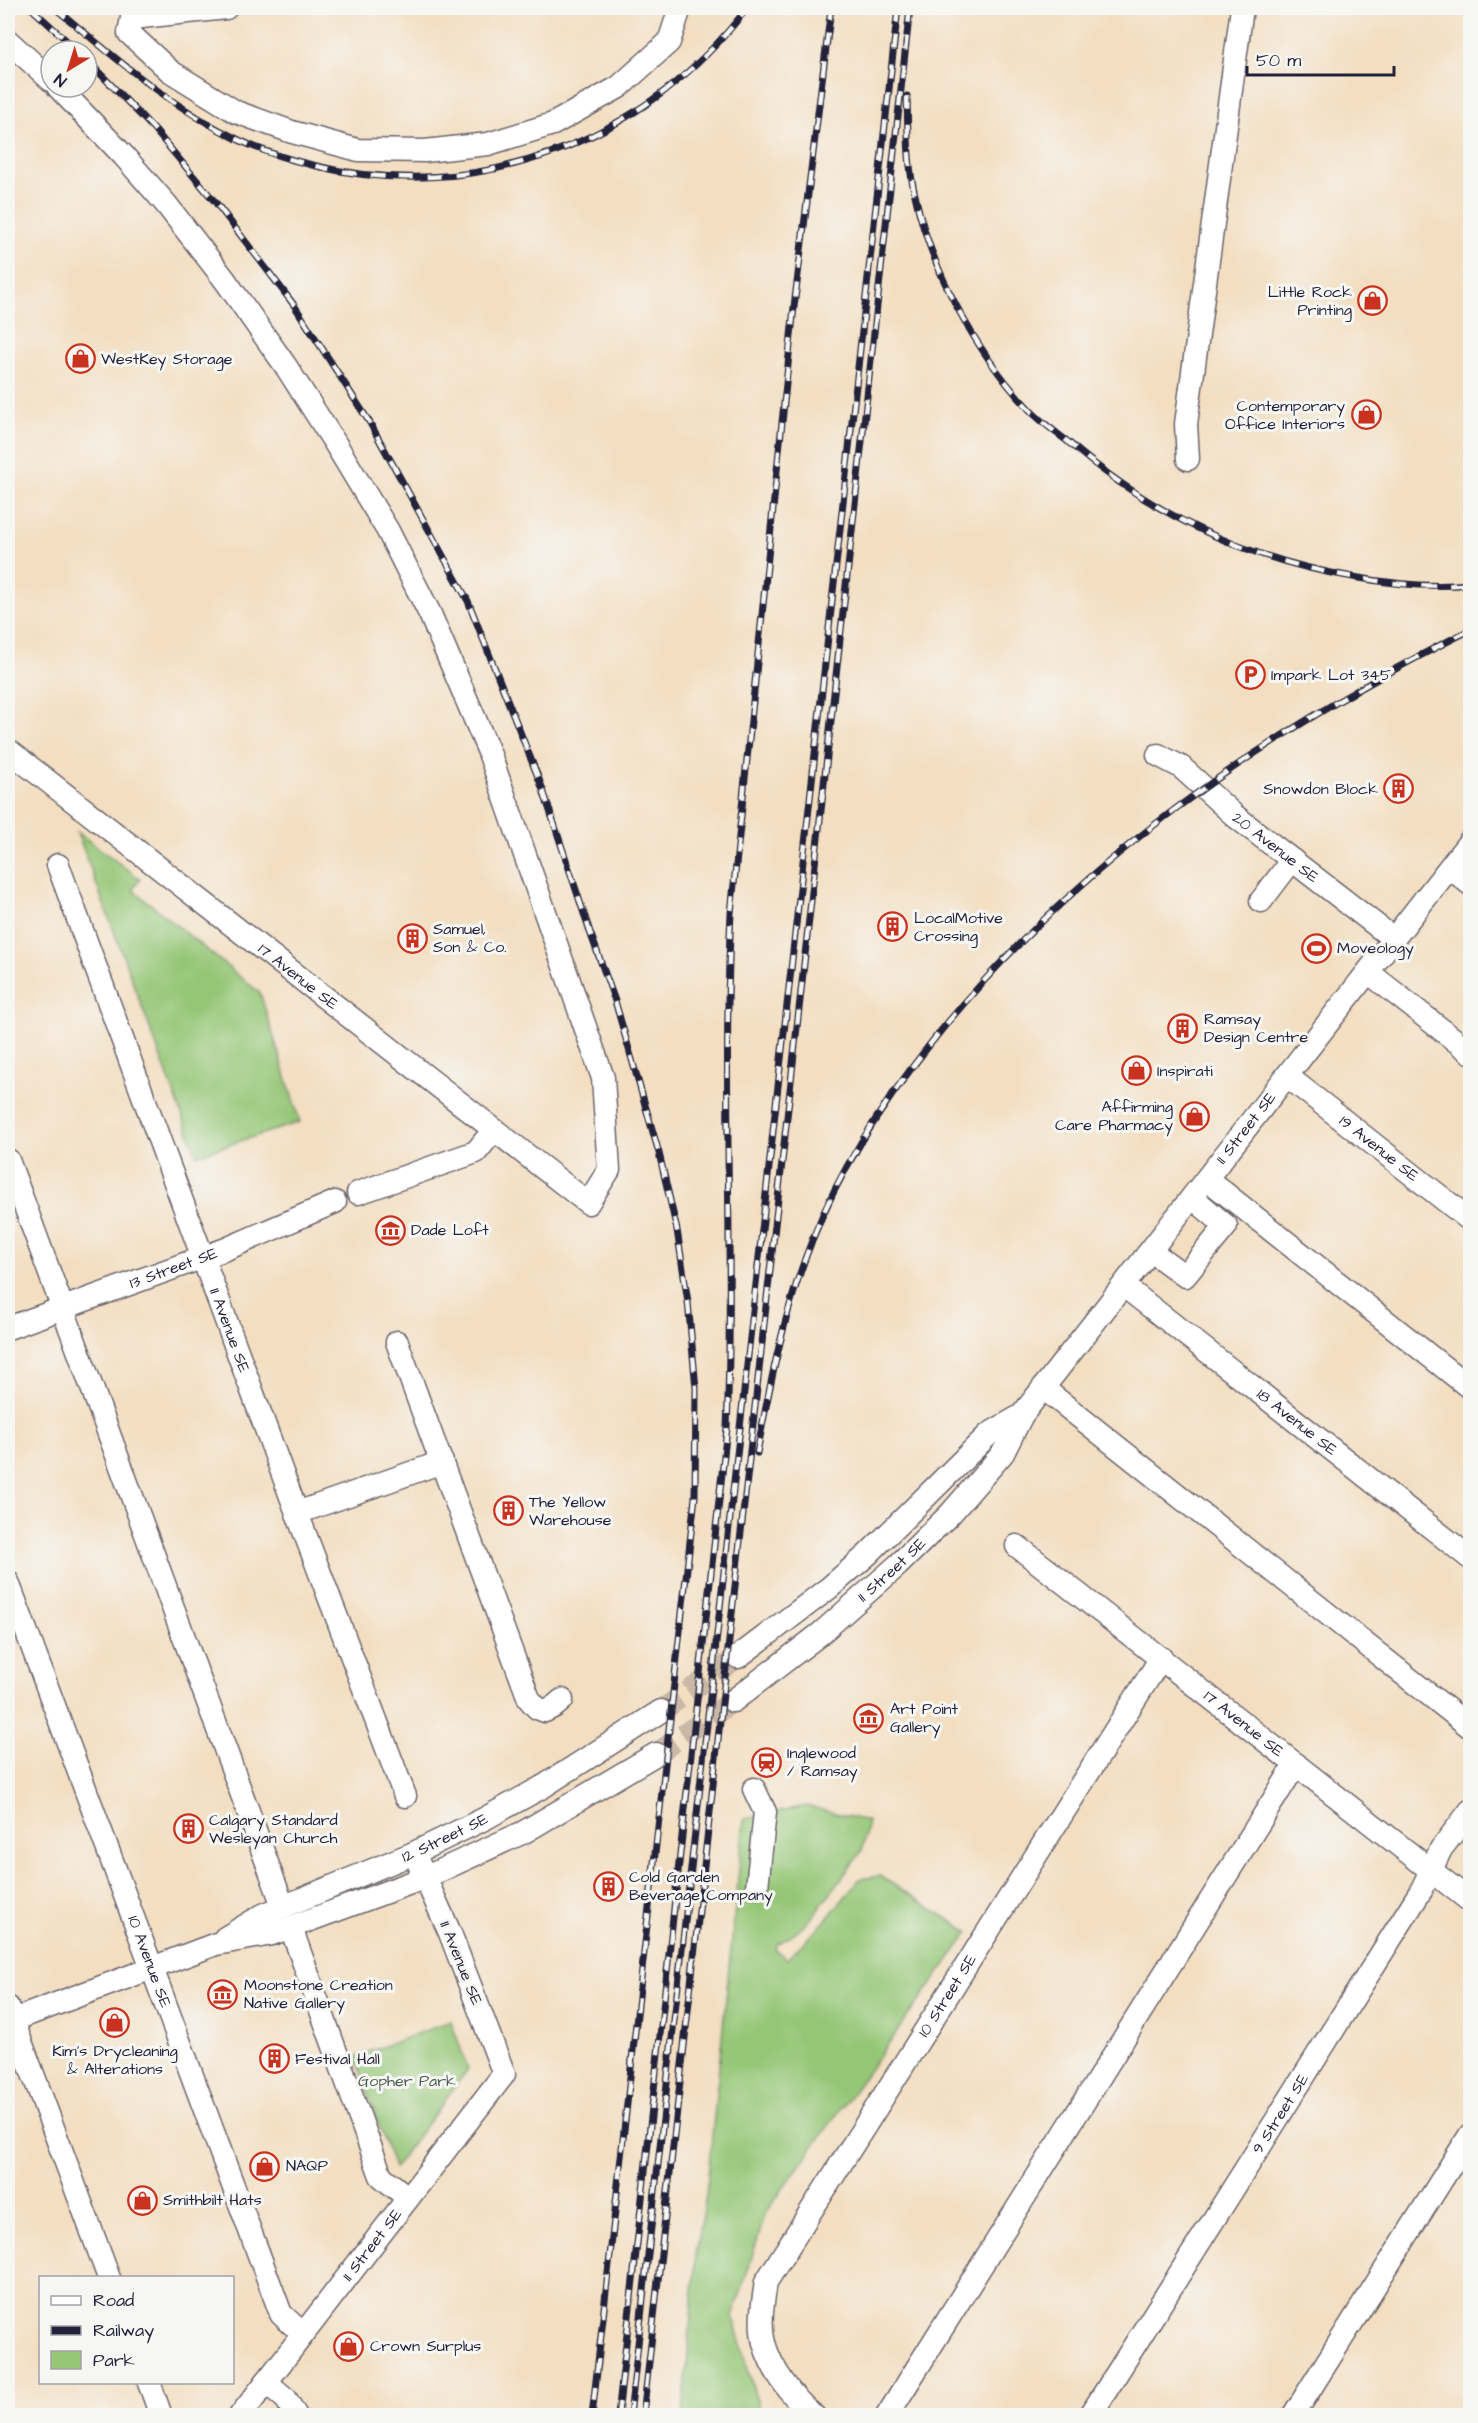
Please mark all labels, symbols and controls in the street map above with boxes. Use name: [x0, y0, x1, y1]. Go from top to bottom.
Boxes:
north arrow: [39, 39, 99, 99]
scale bar: [1247, 39, 1394, 77]
text: 50 m: [1256, 48, 1301, 73]
text: N: [50, 68, 71, 92]
place label: Little Rock Printing: [1268, 281, 1352, 322]
shop icon: Little Rock Printing: [1357, 285, 1389, 317]
shop icon: WestKey Storage: [64, 343, 96, 375]
place label: WestKey Storage: [101, 348, 233, 371]
place label: Contemporary Office Interiors: [1225, 395, 1345, 435]
shop icon: Contemporary Office Interiors: [1350, 399, 1382, 431]
parking icon: Impark Lot 345: [1234, 659, 1266, 691]
place label: Impark Lot 345: [1271, 664, 1392, 686]
building icon: Snowdon Block: [1383, 773, 1415, 805]
place label: Snowdon Block: [1263, 778, 1378, 800]
street label: 20 Avenue SE: [1228, 807, 1324, 888]
place label: LocalMotive Crossing: [914, 907, 1003, 948]
building icon: LocalMotive Crossing: [877, 911, 909, 943]
place label: Samuel, Son & Co.: [433, 918, 506, 958]
building icon: Samuel, Son & Co.: [396, 922, 428, 954]
sports icon: Moveology: [1300, 932, 1332, 964]
place label: Moveology: [1337, 937, 1414, 960]
street label: 17 Avenue SE: [253, 938, 343, 1015]
place label: Ramsay Design Centre: [1204, 1008, 1308, 1049]
building icon: Ramsay Design Centre: [1167, 1012, 1199, 1044]
shop icon: Inspirati: [1120, 1055, 1152, 1087]
place label: Inspirati: [1157, 1060, 1213, 1082]
street label: 11 Street SE: [1211, 1087, 1281, 1169]
place label: Affirming Care Pharmacy: [1055, 1096, 1173, 1137]
shop icon: Affirming Care Pharmacy: [1178, 1100, 1210, 1132]
street label: 19 Avenue SE: [1335, 1110, 1424, 1187]
museum icon: Dade Loft: [374, 1214, 406, 1246]
place label: Dade Loft: [411, 1219, 489, 1241]
street label: 13 Street SE: [126, 1242, 221, 1294]
street label: 11 Avenue SE: [204, 1285, 255, 1376]
street label: 18 Avenue SE: [1252, 1383, 1342, 1461]
place label: The Yellow Warehouse: [529, 1491, 612, 1531]
building icon: The Yellow Warehouse: [492, 1495, 524, 1527]
street label: 11 Street SE: [853, 1532, 931, 1607]
street label: 17 Avenue SE: [1199, 1685, 1289, 1762]
place label: Art Point Gallery: [890, 1698, 959, 1739]
museum icon: Art Point Gallery: [853, 1702, 885, 1734]
place label: Inglewood / Ramsay: [787, 1742, 858, 1783]
station icon: Inglewood / Ramsay: [750, 1746, 782, 1778]
street label: 12 Street SE: [399, 1808, 492, 1868]
place label: Calgary Standard Wesleyan Church: [209, 1809, 338, 1850]
building icon: Calgary Standard Wesleyan Church: [172, 1813, 204, 1845]
place label: Cold Garden Beverage Company: [629, 1866, 773, 1907]
building icon: Cold Garden Beverage Company: [592, 1870, 624, 1902]
street label: 10 Avenue SE: [122, 1912, 177, 2011]
street label: 11 Avenue SE: [434, 1918, 488, 2009]
street label: 10 Street SE: [913, 1950, 982, 2041]
place label: Moonstone Creation Native Gallery: [244, 1974, 393, 2015]
museum icon: Moonstone Creation Native Gallery: [207, 1978, 239, 2010]
shop icon: Kim's Drycleaning & Alterations: [99, 2007, 131, 2039]
place label: Kim's Drycleaning & Alterations: [52, 2040, 178, 2080]
building icon: Festival Hall: [258, 2043, 290, 2075]
place label: Festival Hall: [295, 2048, 380, 2070]
street label: 9 Street SE: [1247, 2069, 1314, 2158]
park label: Gopher Park: [358, 2070, 456, 2092]
shop icon: NAQP: [249, 2150, 281, 2182]
place label: NAQP: [286, 2155, 328, 2177]
shop icon: Smithbilt Hats: [126, 2184, 158, 2216]
place label: Smithbilt Hats: [163, 2189, 262, 2211]
street label: 11 Street SE: [337, 2204, 407, 2286]
legend: [39, 2276, 234, 2384]
text: Road: [93, 2288, 134, 2313]
text: Railway: [93, 2318, 154, 2344]
shop icon: Crown Surplus: [333, 2330, 365, 2362]
place label: Crown Surplus: [370, 2335, 481, 2357]
text: Park: [93, 2348, 135, 2373]

